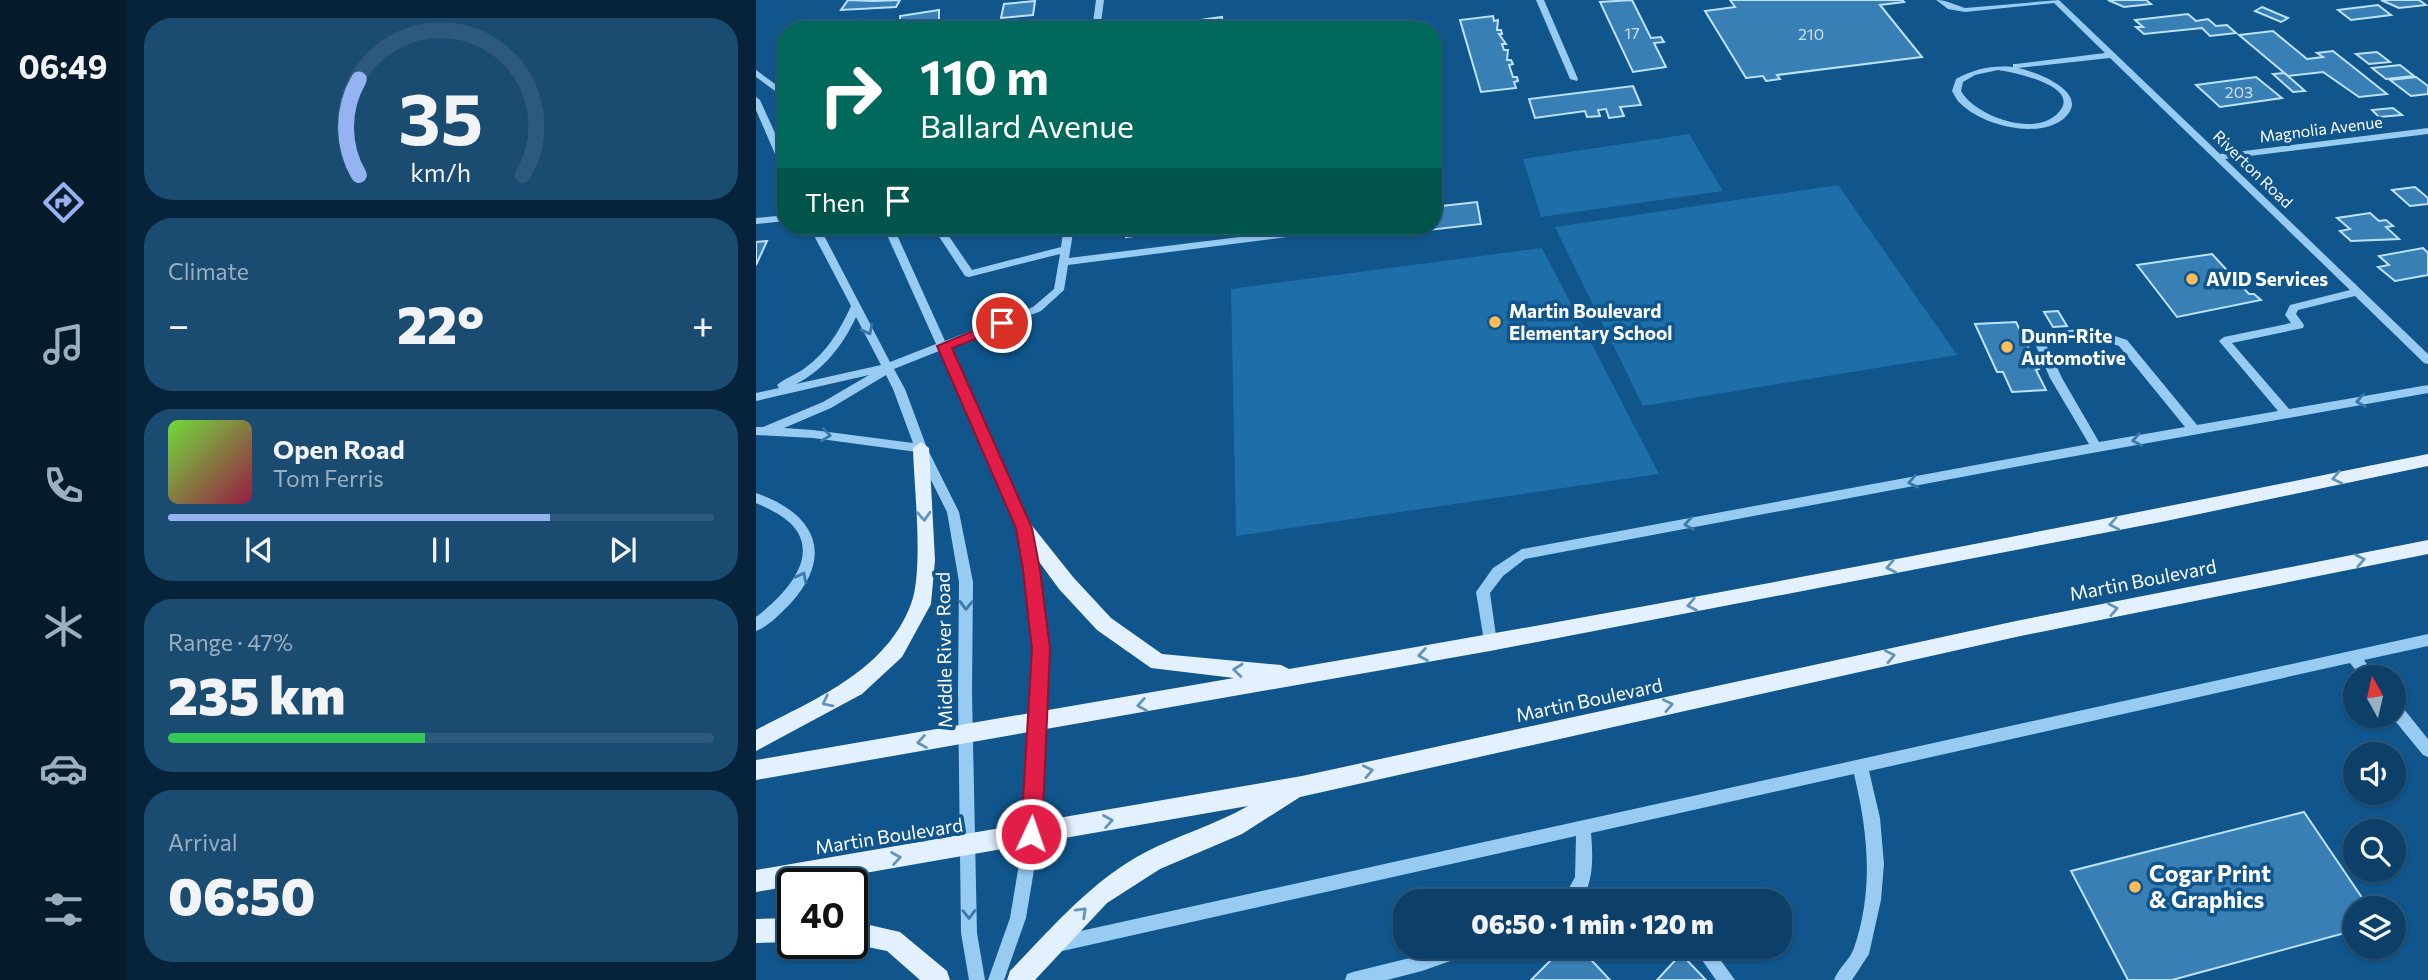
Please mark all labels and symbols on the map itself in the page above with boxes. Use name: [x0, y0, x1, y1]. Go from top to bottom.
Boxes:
house number: 17: [1624, 23, 1640, 42]
house number: 210: [1798, 24, 1824, 43]
house number: 203: [2225, 82, 2253, 101]
street label: Magnolia Avenue: [2258, 112, 2384, 145]
street label: Riverton Road: [2210, 126, 2297, 211]
place label: AVID Services: [2206, 267, 2328, 290]
marker: AVID Services: [2184, 271, 2200, 287]
pin: [972, 293, 1032, 353]
place label: Martin Boulevard Elementary School: [1509, 299, 1673, 344]
marker: Martin Boulevard Elementary School: [1487, 314, 1503, 330]
one-way arrow: [860, 323, 874, 335]
place label: Dunn-Rite Automotive: [2021, 324, 2126, 369]
marker: Dunn-Rite Automotive: [1999, 339, 2015, 355]
one-way arrow: [2355, 393, 2367, 408]
one-way arrow: [820, 428, 832, 443]
one-way arrow: [2131, 432, 2143, 447]
one-way arrow: [2331, 470, 2343, 485]
one-way arrow: [1907, 473, 1919, 488]
one-way arrow: [917, 511, 932, 522]
one-way arrow: [1683, 515, 1695, 530]
one-way arrow: [2108, 516, 2120, 531]
one-way arrow: [2354, 553, 2366, 568]
street label: Martin Boulevard: [2067, 554, 2218, 605]
one-way arrow: [1885, 559, 1897, 574]
one-way arrow: [794, 572, 807, 584]
street label: Middle River Road: [931, 572, 956, 728]
one-way arrow: [1686, 596, 1698, 611]
one-way arrow: [958, 601, 974, 611]
one-way arrow: [2107, 603, 2119, 618]
one-way arrow: [1417, 647, 1429, 662]
one-way arrow: [1884, 650, 1896, 665]
one-way arrow: [1232, 663, 1243, 678]
north arrow: [2343, 665, 2406, 728]
street label: Martin Boulevard: [1513, 673, 1664, 726]
one-way arrow: [822, 694, 834, 708]
one-way arrow: [1136, 697, 1147, 712]
one-way arrow: [1662, 699, 1674, 714]
one-way arrow: [916, 734, 928, 749]
one-way arrow: [1362, 765, 1374, 780]
position arrow: [994, 797, 1068, 871]
street label: Martin Boulevard: [813, 812, 964, 859]
one-way arrow: [1102, 814, 1113, 829]
one-way arrow: [890, 851, 902, 866]
place label: Cogar Print & Graphics: [2149, 859, 2271, 913]
speed limit sign: 40: [777, 868, 868, 959]
marker: Cogar Print & Graphics: [2127, 879, 2143, 895]
one-way arrow: [1073, 908, 1086, 921]
one-way arrow: [961, 909, 977, 919]

